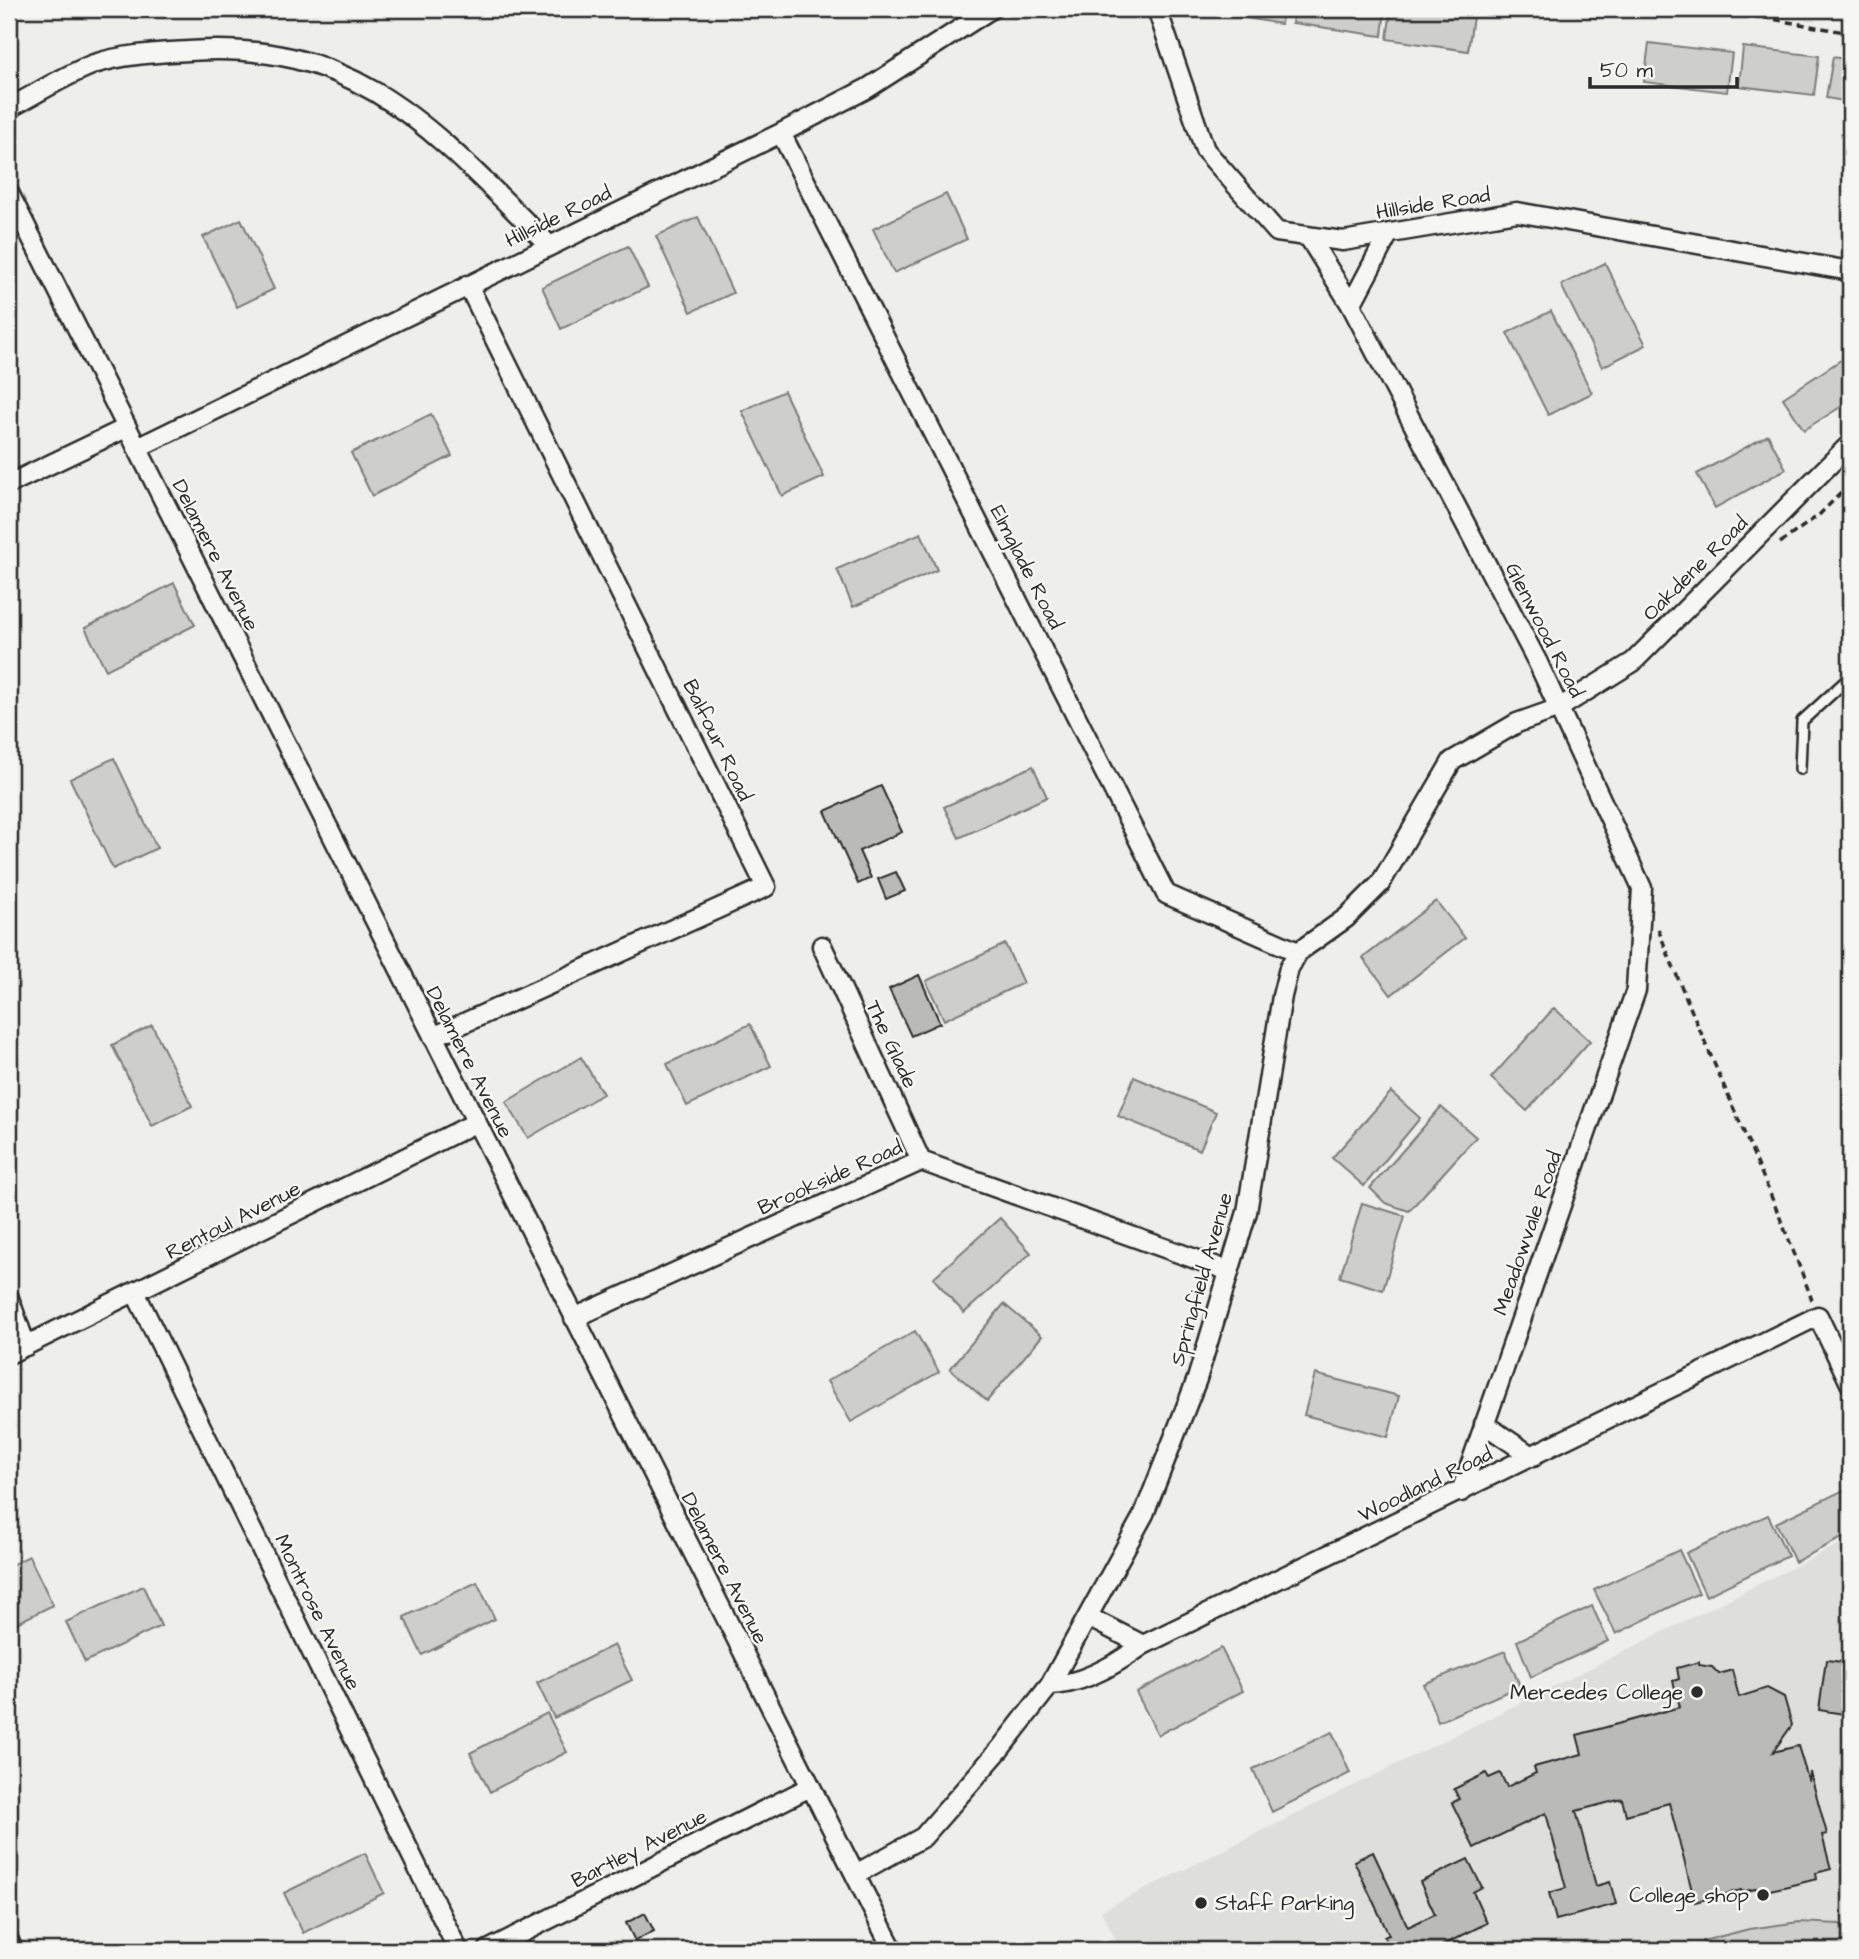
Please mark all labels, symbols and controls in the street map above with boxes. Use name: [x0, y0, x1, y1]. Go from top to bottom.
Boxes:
scale bar: [1590, 46, 1736, 90]
text: 50 m: [1600, 56, 1654, 85]
street label: Hillside Road: [500, 178, 616, 255]
street label: Hillside Road: [1374, 180, 1492, 227]
street label: Delamere Avenue: [165, 475, 266, 636]
street label: Elmglade Road: [981, 500, 1070, 635]
street label: Oakdene Road: [1636, 509, 1755, 628]
street label: Glenwood Road: [1498, 558, 1591, 703]
street label: Balfour Road: [676, 675, 760, 806]
street label: Delamere Avenue: [419, 982, 520, 1143]
street label: The Glade: [859, 996, 925, 1093]
street label: Brookside Road: [753, 1132, 907, 1222]
street label: Meadowvale Road: [1486, 1147, 1569, 1319]
street label: Rentoul Avenue: [161, 1174, 306, 1267]
street label: Springfield Avenue: [1163, 1189, 1242, 1370]
street label: Woodland Road: [1353, 1439, 1497, 1529]
street label: Delamere Avenue: [674, 1488, 775, 1649]
street label: Montrose Avenue: [267, 1529, 368, 1695]
place label: Mercedes College: [1510, 1678, 1683, 1709]
marker: Mercedes College: [1689, 1684, 1705, 1700]
street label: Bartley Avenue: [566, 1802, 713, 1897]
place label: College shop: [1629, 1881, 1749, 1912]
marker: College shop: [1755, 1887, 1771, 1903]
place label: Staff Parking: [1215, 1889, 1354, 1920]
marker: Staff Parking: [1193, 1895, 1209, 1911]

